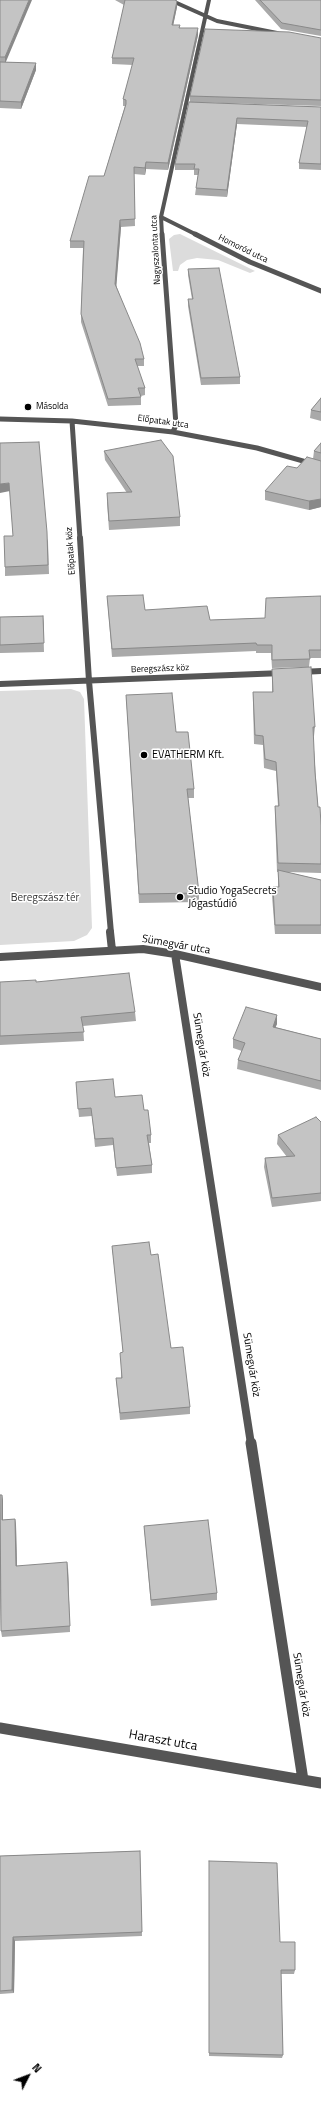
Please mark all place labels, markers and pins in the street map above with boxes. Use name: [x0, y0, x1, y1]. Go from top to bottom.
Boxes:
marker: Másolda: [23, 402, 33, 412]
place label: Másolda: [36, 402, 68, 412]
place label: EVATHERM Kft.: [152, 748, 224, 762]
marker: EVATHERM Kft.: [139, 750, 149, 760]
place label: Studio YogaSecrets Jógastúdió: [188, 884, 277, 910]
marker: Studio YogaSecrets Jógastúdió: [175, 892, 185, 902]

